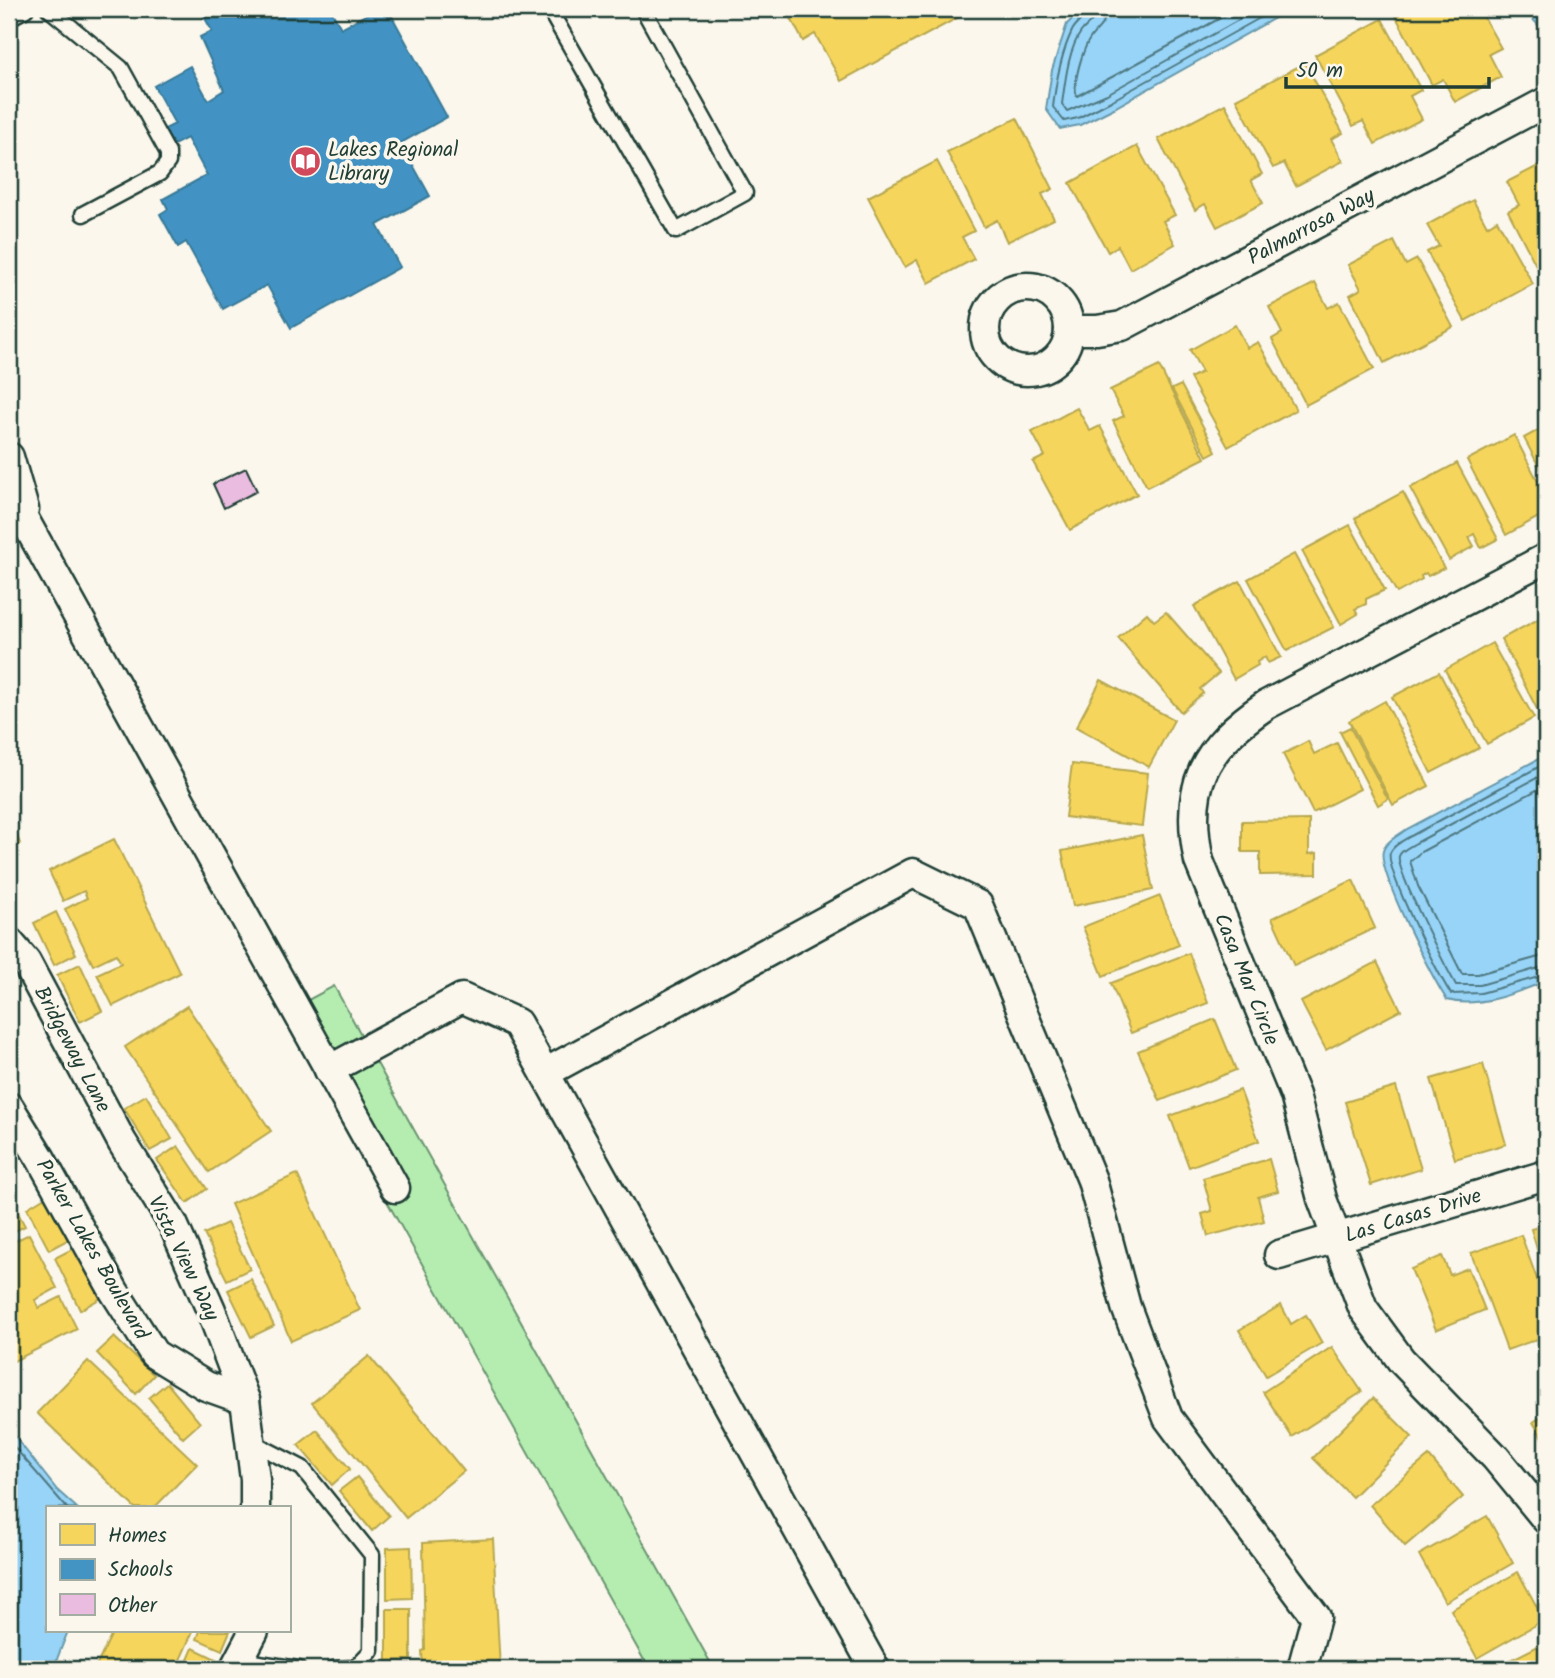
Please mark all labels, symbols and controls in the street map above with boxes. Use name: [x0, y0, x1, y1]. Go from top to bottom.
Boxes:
scale bar: [1286, 46, 1488, 90]
text: 50 m: [1296, 55, 1343, 88]
place label: Lakes Regional Library: [328, 134, 458, 191]
library icon: Lakes Regional Library: [288, 144, 322, 178]
street label: Palmarrosa Way: [1242, 180, 1381, 275]
street label: Casa Mar Circle: [1204, 909, 1287, 1051]
street label: Bridgeway Lane: [24, 980, 119, 1119]
street label: Parker Lakes Boulevard: [26, 1153, 157, 1347]
street label: Las Casas Drive: [1341, 1180, 1486, 1253]
street label: Vista View Way: [138, 1190, 227, 1327]
legend: [46, 1506, 290, 1632]
text: Homes: [108, 1520, 167, 1553]
text: Schools: [108, 1554, 173, 1587]
text: Other: [108, 1590, 158, 1623]

